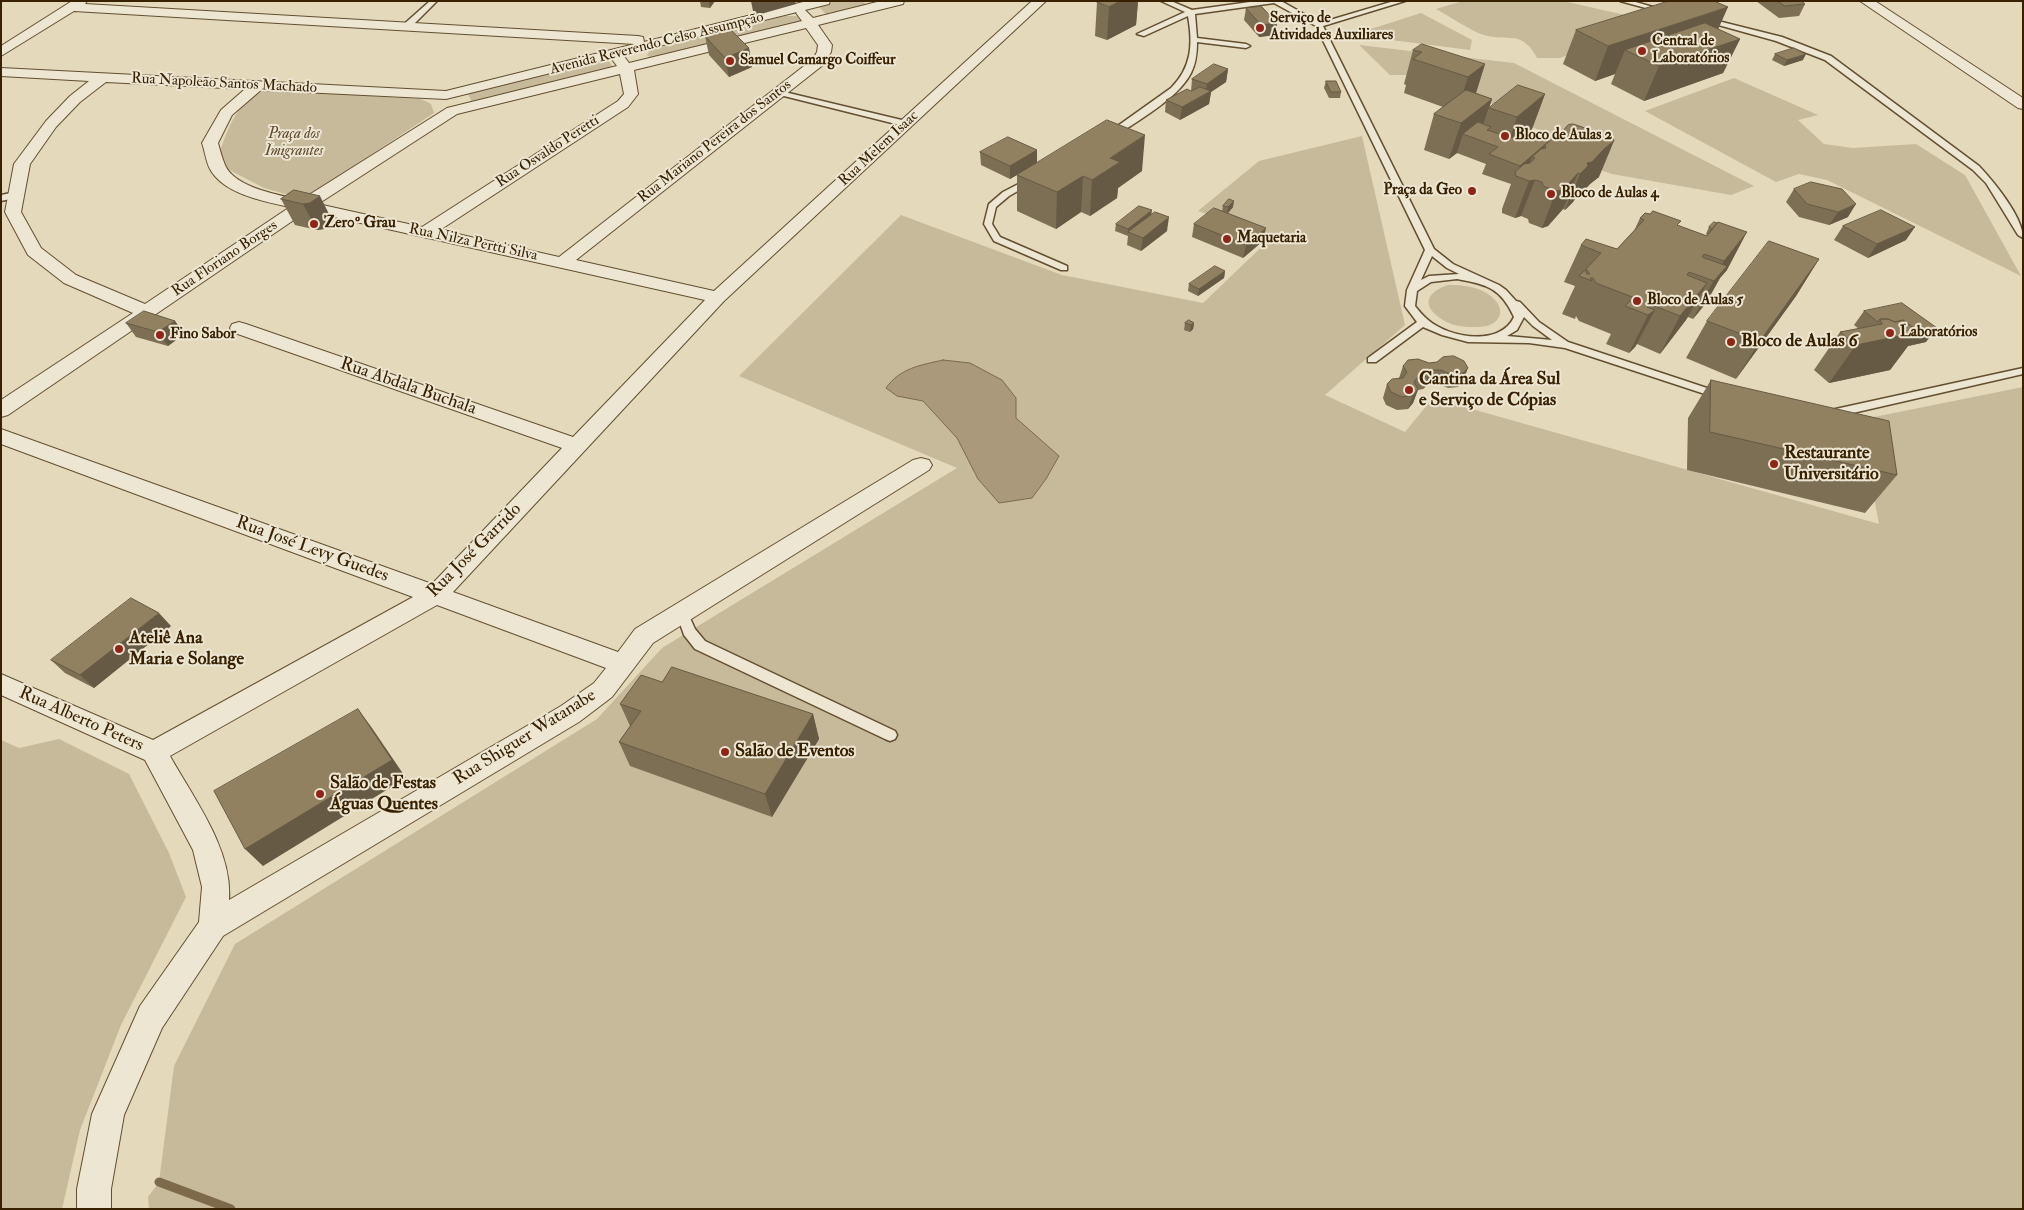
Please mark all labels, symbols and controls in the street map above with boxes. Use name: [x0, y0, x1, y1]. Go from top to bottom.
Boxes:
street label: Avenida Reverendo Celso Assumpção: [548, 9, 766, 79]
place label: Serviço de Atividades Auxiliares: [1270, 10, 1393, 45]
marker: Serviço de Atividades Auxiliares: [1254, 22, 1266, 34]
place label: Central de Laboratórios: [1652, 33, 1729, 68]
marker: Central de Laboratórios: [1636, 45, 1648, 57]
place label: Samuel Camargo Coiffeur: [740, 52, 896, 70]
marker: Samuel Camargo Coiffeur: [724, 55, 736, 67]
street label: Rua Napoleão Santos Machado: [131, 70, 317, 98]
street label: Rua Mariano Pereira dos Santos: [635, 77, 795, 207]
street label: Rua Melem Isaac: [835, 107, 923, 191]
street label: Rua Osvaldo Peretti: [493, 112, 603, 192]
park label: Praça dos Imigrantes: [265, 126, 323, 161]
place label: Bloco de Aulas 2: [1515, 127, 1612, 145]
marker: Bloco de Aulas 2: [1499, 130, 1511, 142]
place label: Praça da Geo: [1383, 182, 1462, 200]
marker: Praça da Geo: [1466, 185, 1478, 197]
place label: Bloco de Aulas 4: [1561, 185, 1659, 203]
marker: Bloco de Aulas 4: [1545, 188, 1557, 200]
place label: Zer0º Grau: [324, 215, 396, 233]
street label: Rua Floriano Borges: [169, 217, 281, 301]
marker: Zer0º Grau: [308, 218, 320, 230]
street label: Rua Nilza Pertti Silva: [407, 221, 539, 265]
place label: Maquetaria: [1237, 230, 1306, 248]
marker: Maquetaria: [1221, 233, 1233, 245]
place label: Bloco de Aulas 5: [1647, 292, 1743, 310]
marker: Bloco de Aulas 5: [1631, 295, 1643, 307]
place label: Laboratórios: [1900, 324, 1977, 342]
place label: Fino Sabor: [170, 326, 236, 344]
marker: Laboratórios: [1884, 327, 1896, 339]
marker: Fino Sabor: [154, 329, 166, 341]
place label: Bloco de Aulas 6: [1741, 331, 1857, 353]
marker: Bloco de Aulas 6: [1725, 336, 1737, 348]
street label: Rua Abdala Buchala: [337, 354, 479, 420]
place label: Cantina da Área Sul e Serviço de Cópias: [1419, 369, 1560, 412]
marker: Cantina da Área Sul e Serviço de Cópias: [1403, 384, 1415, 396]
place label: Restaurante Universitário: [1784, 443, 1879, 486]
marker: Restaurante Universitário: [1768, 458, 1780, 470]
street label: Rua José Garrido: [423, 499, 527, 603]
street label: Rua José Levy Guedes: [233, 512, 391, 588]
place label: Ateliê Ana Maria e Solange: [129, 628, 244, 670]
marker: Ateliê Ana Maria e Solange: [113, 643, 125, 655]
street label: Rua Alberto Peters: [15, 683, 147, 757]
street label: Rua Shiguer Watanabe: [450, 685, 600, 791]
place label: Salão de Eventos: [735, 741, 855, 763]
marker: Salão de Eventos: [719, 746, 731, 758]
place label: Salão de Festas Águas Quentes: [330, 773, 438, 816]
marker: Salão de Festas Águas Quentes: [314, 788, 326, 800]

